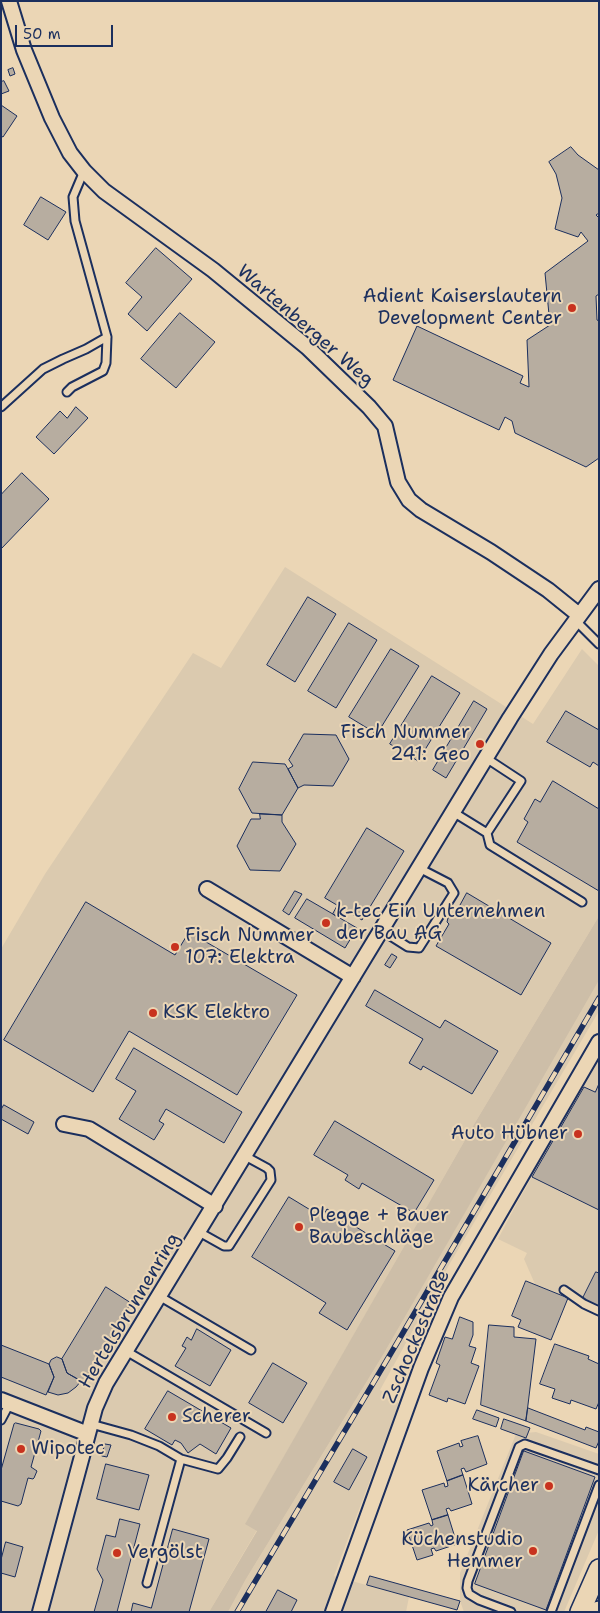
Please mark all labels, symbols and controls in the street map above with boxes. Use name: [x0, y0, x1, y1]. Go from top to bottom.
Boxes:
scale bar: [18, 15, 115, 47]
text: 50 m: [23, 24, 61, 44]
street label: Wartenberger Weg: [232, 260, 378, 392]
place label: Adient Kaiserslautern Development Center: [363, 286, 562, 330]
marker: Adient Kaiserslautern Development Center: [566, 302, 578, 314]
place label: Fisch Nummer 241: Geo: [341, 722, 470, 766]
marker: Fisch Nummer 241: Geo: [474, 738, 486, 750]
place label: k-tec Ein Unternehmen der Bau AG: [336, 901, 545, 945]
marker: k-tec Ein Unternehmen der Bau AG: [320, 917, 332, 929]
place label: Fisch Nummer 107: Elektra: [185, 925, 314, 969]
marker: Fisch Nummer 107: Elektra: [169, 941, 181, 953]
place label: KSK Elektro: [163, 1002, 270, 1024]
marker: KSK Elektro: [147, 1007, 159, 1019]
place label: Auto Hübner: [451, 1123, 568, 1145]
marker: Auto Hübner: [572, 1128, 584, 1140]
place label: Plegge + Bauer Baubeschläge: [309, 1205, 449, 1249]
marker: Plegge + Bauer Baubeschläge: [293, 1221, 305, 1233]
street label: Hertelsbrunnenring: [74, 1229, 186, 1393]
street label: Zschockestraße: [379, 1267, 455, 1407]
place label: Scherer: [182, 1406, 251, 1428]
marker: Scherer: [166, 1411, 178, 1423]
place label: Wipotec: [31, 1438, 105, 1460]
marker: Wipotec: [15, 1443, 27, 1455]
place label: Kärcher: [467, 1475, 539, 1497]
marker: Kärcher: [543, 1480, 555, 1492]
place label: Küchenstudio Hemmer: [401, 1529, 523, 1573]
place label: Vergölst: [127, 1542, 203, 1564]
marker: Küchenstudio Hemmer: [527, 1545, 539, 1557]
marker: Vergölst: [111, 1547, 123, 1559]

